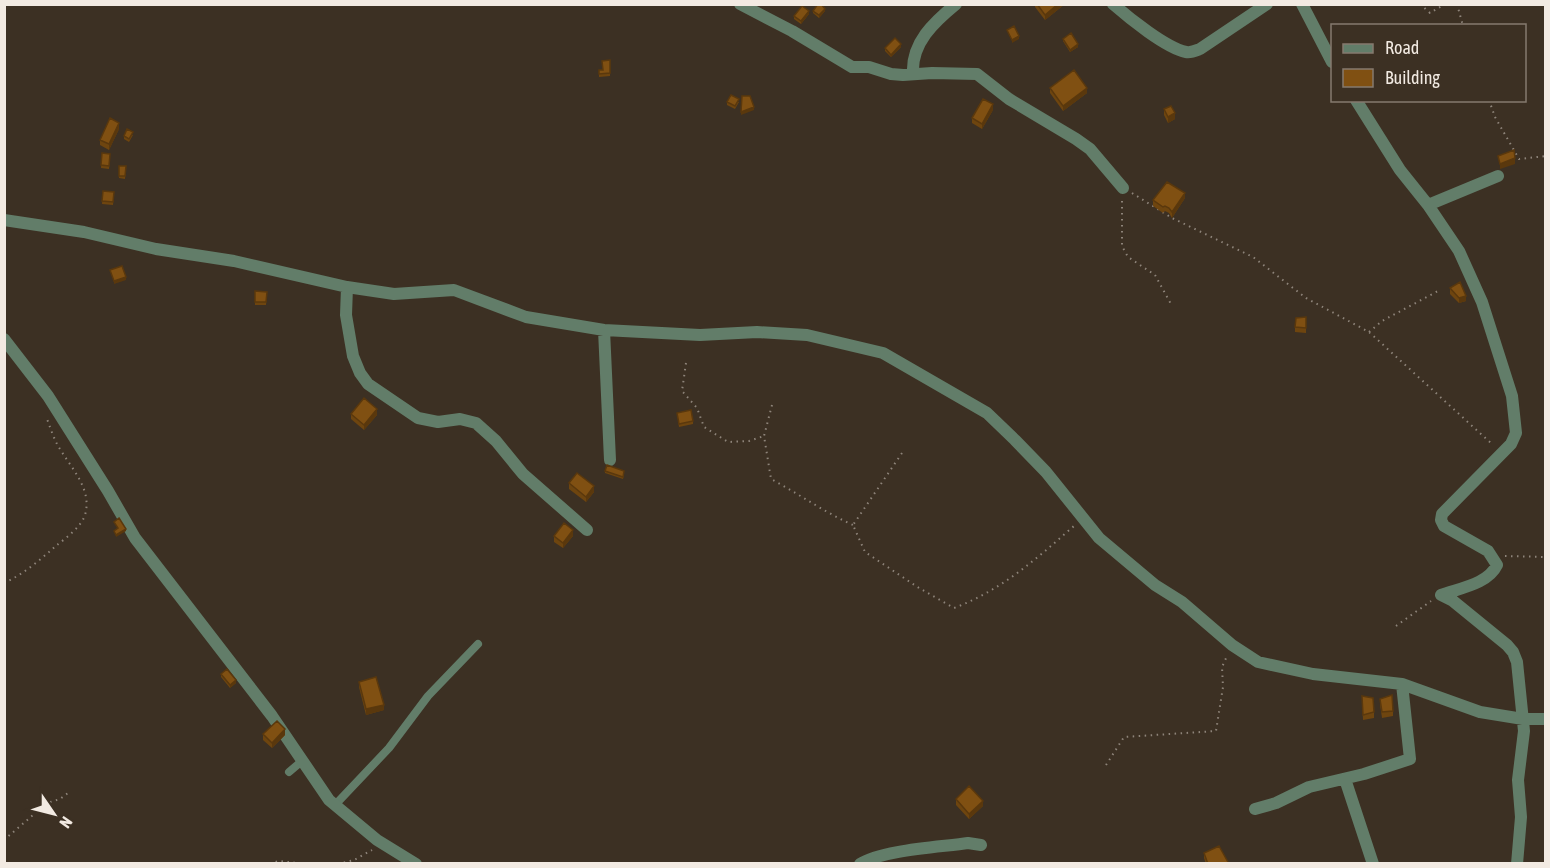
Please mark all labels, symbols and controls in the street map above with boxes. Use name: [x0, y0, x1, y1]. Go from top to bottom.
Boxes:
legend: [1331, 24, 1526, 102]
text: Road: [1385, 37, 1419, 58]
text: Building: [1385, 67, 1440, 88]
north arrow: [24, 784, 84, 844]
text: N: [56, 814, 76, 832]

